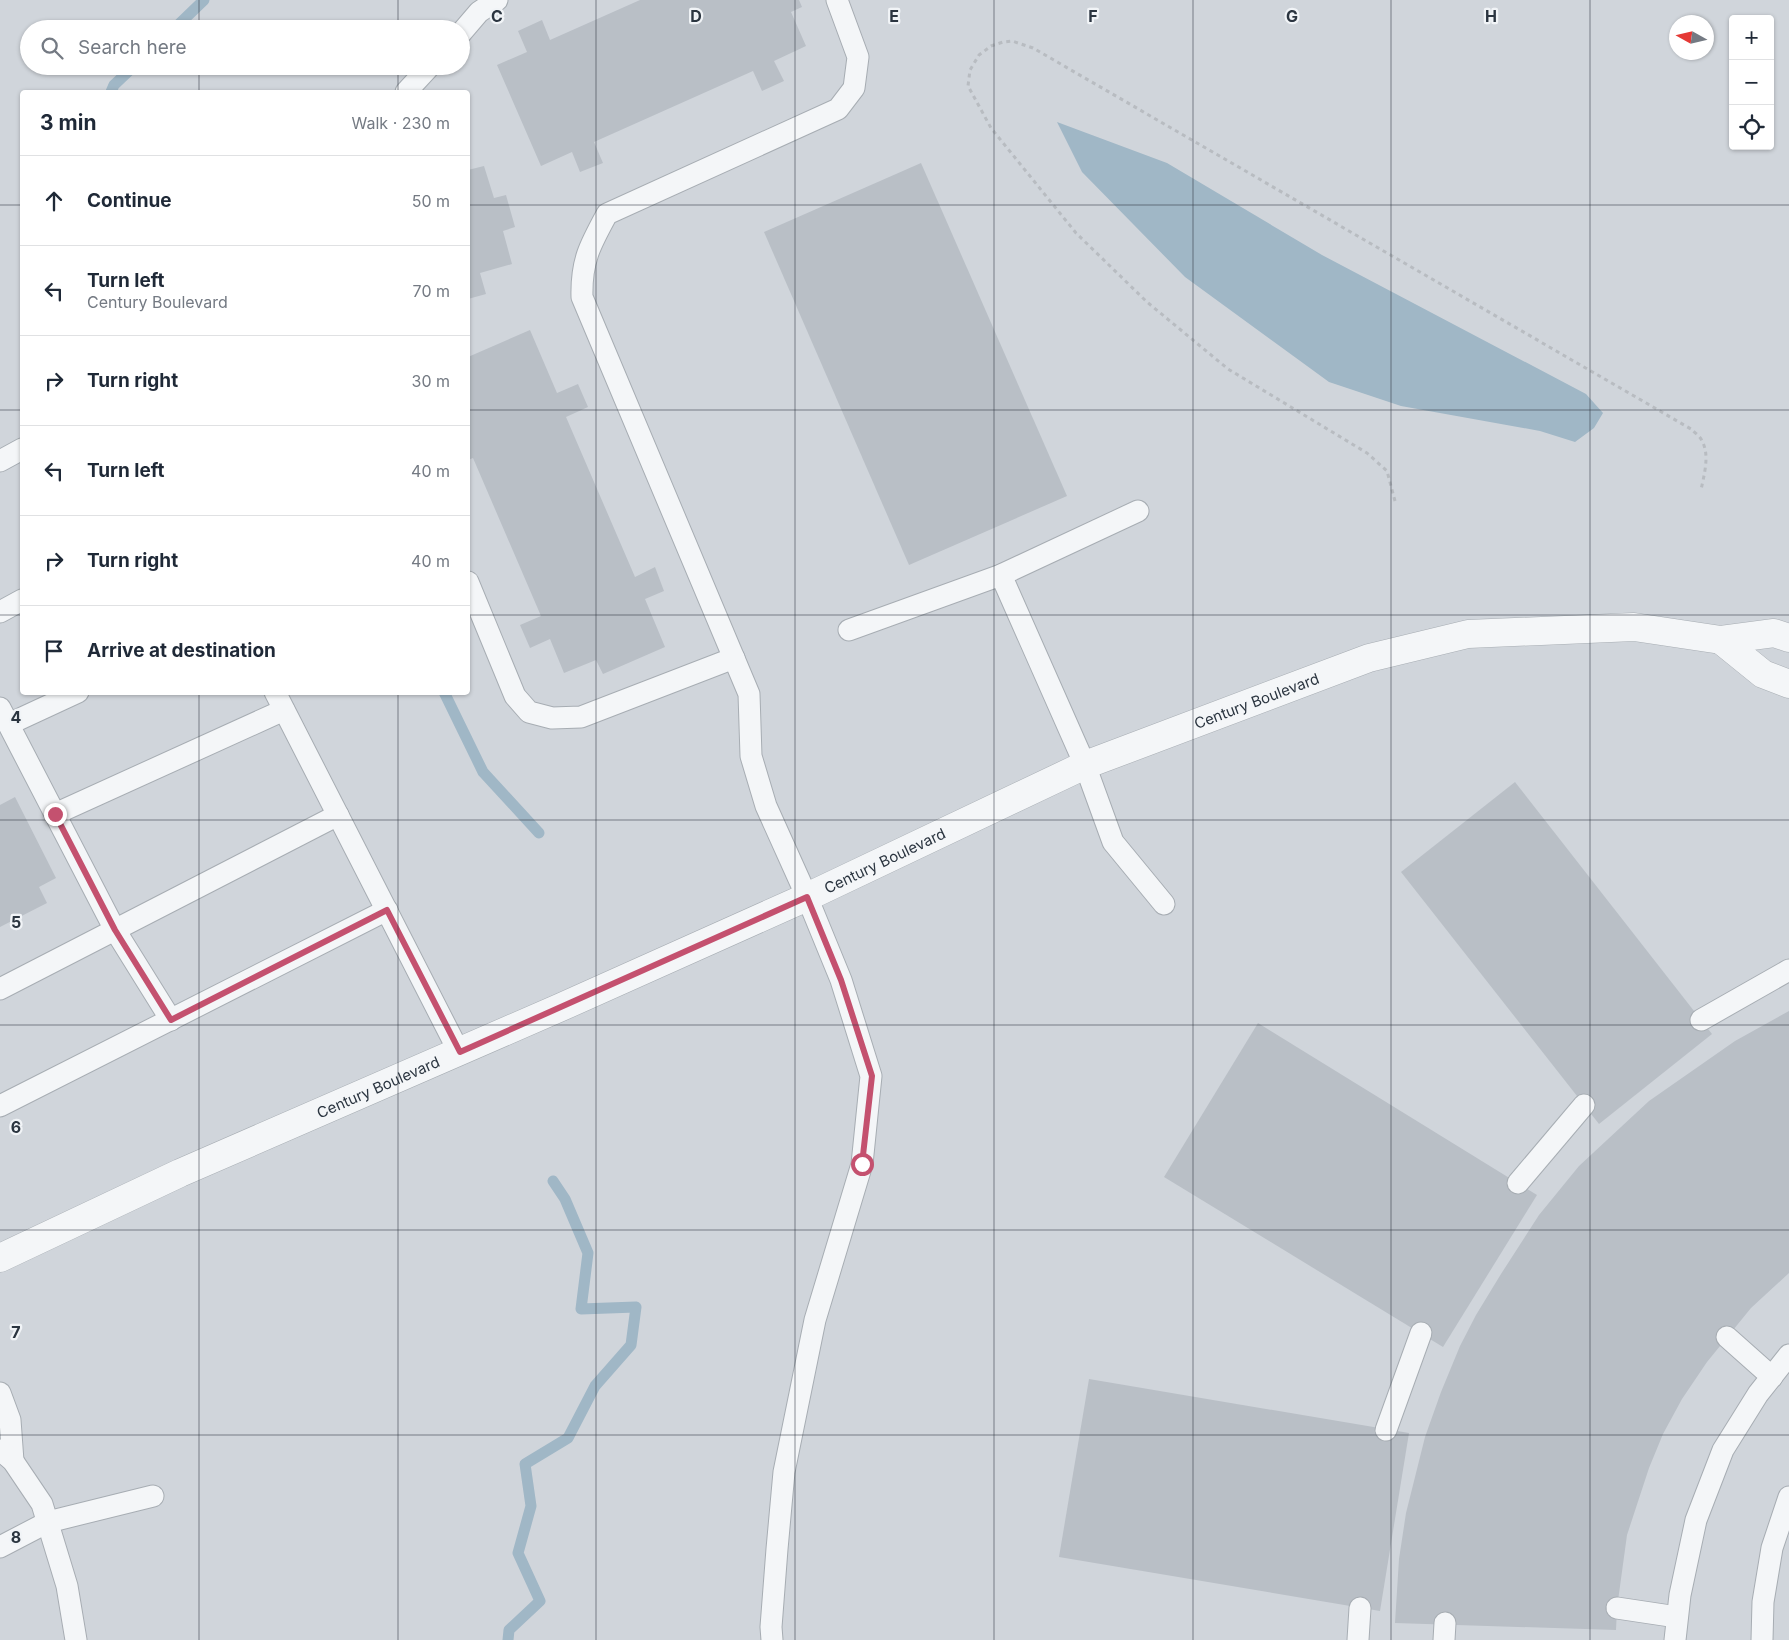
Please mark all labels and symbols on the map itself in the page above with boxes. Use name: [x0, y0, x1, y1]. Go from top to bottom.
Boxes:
text: C: [491, 6, 503, 26]
text: D: [690, 6, 702, 26]
text: E: [889, 6, 899, 26]
text: F: [1088, 6, 1098, 26]
text: G: [1286, 6, 1298, 26]
text: H: [1485, 6, 1497, 26]
north arrow: [1669, 15, 1714, 60]
street label: Century Boulevard: [1191, 668, 1322, 733]
text: 4: [11, 707, 22, 727]
route end: [44, 803, 67, 826]
street label: Century Boulevard: [821, 823, 948, 897]
text: 5: [11, 912, 21, 932]
street label: Century Boulevard: [314, 1052, 442, 1122]
text: 6: [11, 1117, 21, 1137]
route start: [851, 1153, 874, 1176]
text: 7: [11, 1322, 21, 1342]
text: 8: [11, 1527, 21, 1547]

